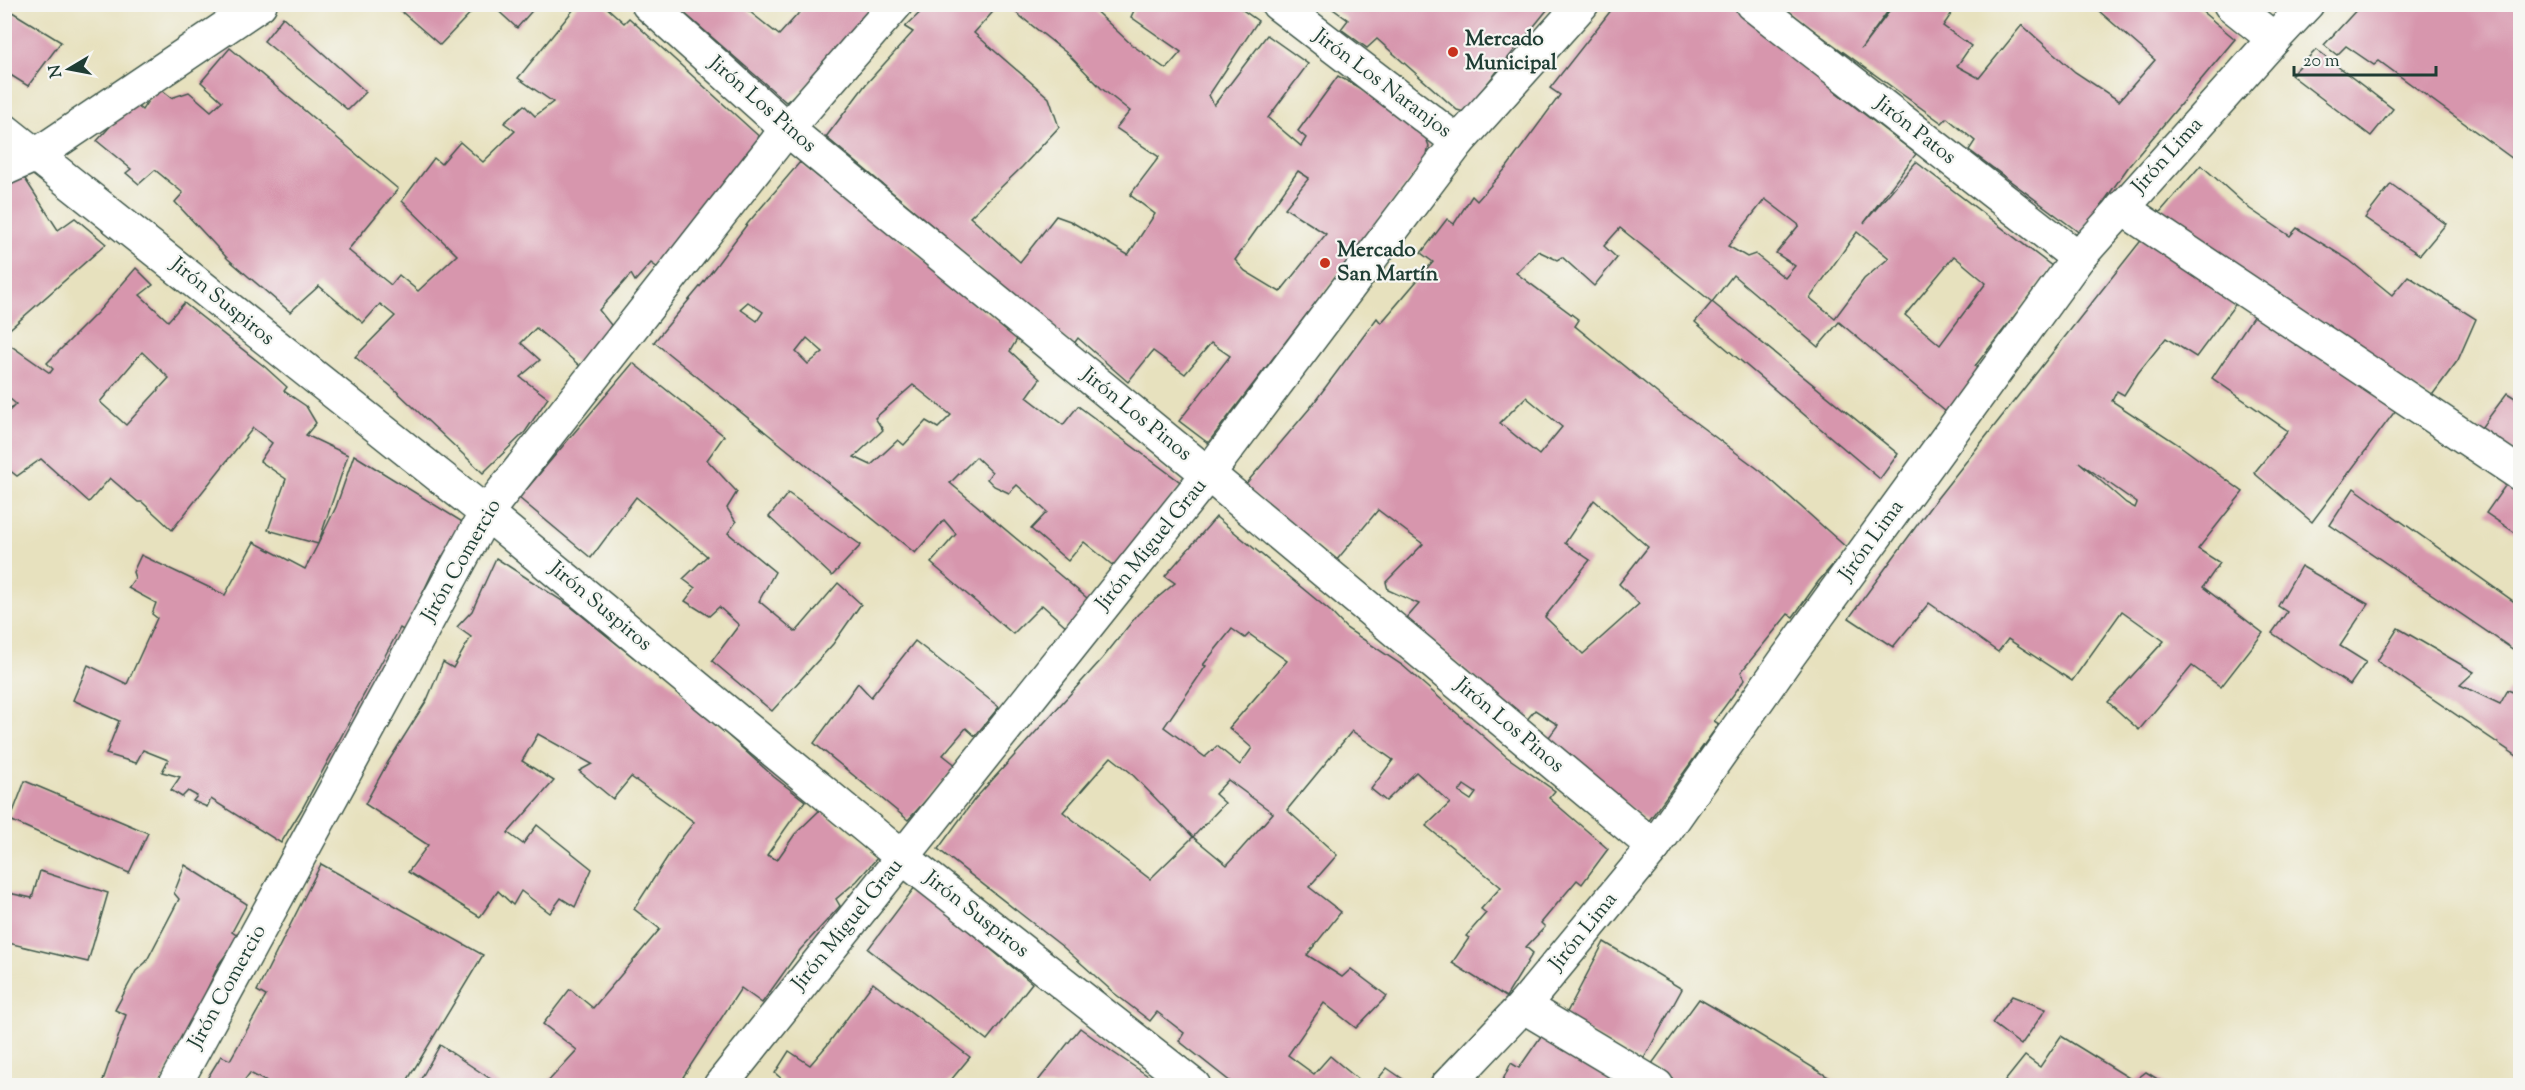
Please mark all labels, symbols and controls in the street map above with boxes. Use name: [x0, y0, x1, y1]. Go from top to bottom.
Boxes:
street label: Jirón Los Naranjos: [1306, 21, 1457, 146]
place label: Mercado Municipal: [1465, 25, 1557, 79]
north arrow: [39, 39, 99, 99]
scale bar: [2294, 39, 2436, 77]
marker: Mercado Municipal: [1446, 45, 1460, 59]
street label: Jirón Los Pinos: [701, 49, 823, 160]
text: 20 m: [2303, 49, 2340, 75]
text: N: [44, 63, 69, 79]
street label: Jirón Patos: [1867, 89, 1962, 172]
street label: Jirón Lima: [2125, 111, 2211, 202]
place label: Mercado San Martín: [1337, 236, 1439, 290]
street label: Jirón Suspiros: [163, 250, 280, 353]
marker: Mercado San Martín: [1318, 256, 1332, 270]
street label: Jirón Los Pinos: [1074, 360, 1198, 469]
street label: Jirón Miguel Grau: [1089, 473, 1215, 618]
street label: Jirón Comercio: [414, 494, 509, 629]
street label: Jirón Lima: [1832, 494, 1912, 589]
street label: Jirón Suspiros: [541, 554, 658, 659]
street label: Jirón Los Pinos: [1447, 671, 1570, 781]
street label: Jirón Miguel Grau: [785, 853, 911, 998]
street label: Jirón Suspiros: [916, 864, 1035, 966]
street label: Jirón Lima: [1542, 886, 1625, 979]
street label: Jirón Comercio: [181, 920, 274, 1055]

